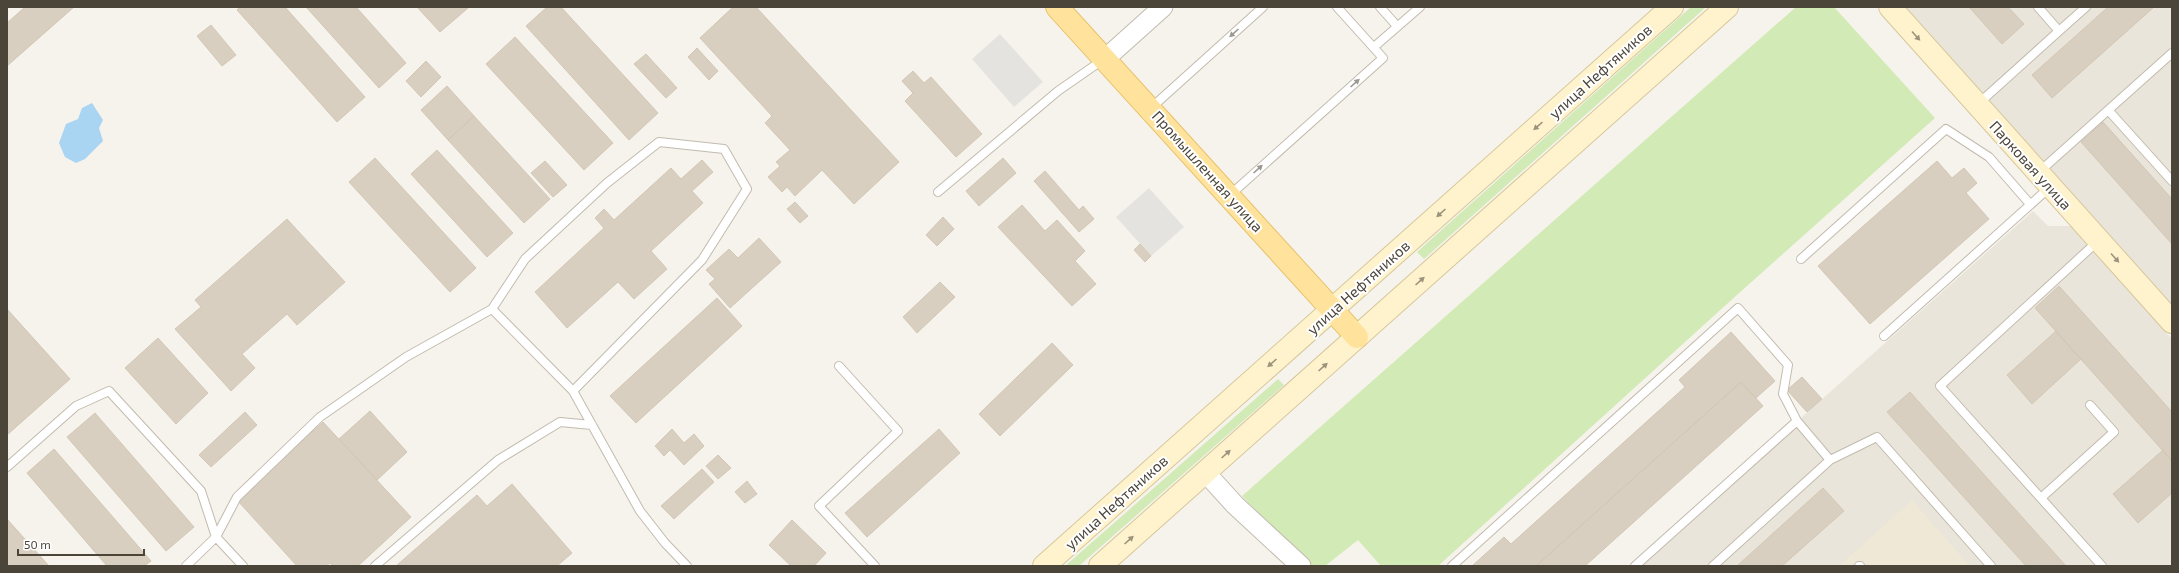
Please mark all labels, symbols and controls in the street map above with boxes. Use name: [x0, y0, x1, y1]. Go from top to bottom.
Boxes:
street label: улица Нефтяников: [1545, 20, 1656, 123]
one-way arrow: [1230, 28, 1239, 37]
one-way arrow: [1912, 31, 1921, 41]
one-way arrow: [1350, 78, 1360, 87]
street label: Промышленная улица: [1148, 107, 1267, 236]
street label: Парковая улица: [1986, 117, 2076, 214]
one-way arrow: [1534, 121, 1543, 130]
one-way arrow: [1253, 165, 1264, 174]
one-way arrow: [1436, 208, 1447, 217]
street label: улица Нефтяников: [1303, 236, 1414, 339]
one-way arrow: [2110, 253, 2119, 264]
one-way arrow: [1415, 276, 1425, 285]
one-way arrow: [1267, 359, 1277, 368]
one-way arrow: [1318, 362, 1328, 372]
one-way arrow: [1221, 449, 1231, 458]
street label: улица Нефтяников: [1061, 451, 1172, 554]
scale bar: [18, 531, 144, 557]
one-way arrow: [1124, 535, 1134, 545]
text: 50 m: [24, 537, 51, 551]

